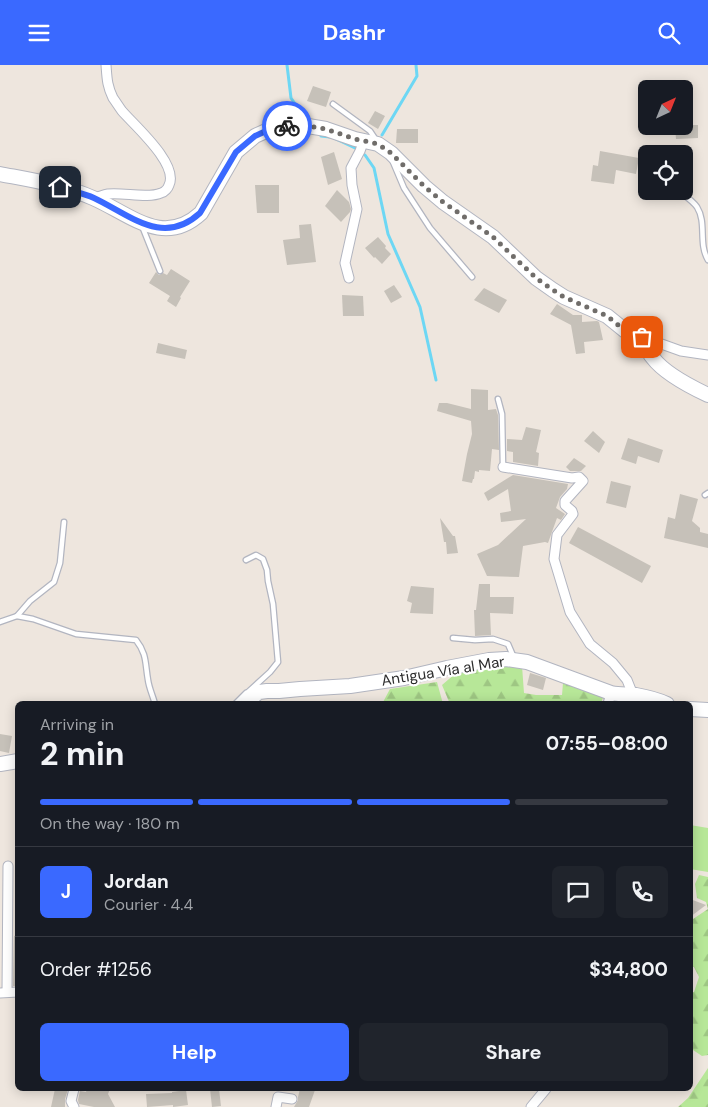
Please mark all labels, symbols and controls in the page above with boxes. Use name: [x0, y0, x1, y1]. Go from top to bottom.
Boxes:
text: Dashr: [323, 18, 385, 47]
icon: menu: [25, 19, 53, 47]
icon: search: [655, 19, 683, 47]
north arrow: [638, 80, 692, 135]
map controls: [638, 80, 693, 200]
courier: [262, 101, 312, 151]
icon: bike: [273, 112, 301, 140]
button: locate: [638, 145, 693, 200]
pin: [39, 166, 81, 208]
icon: home: [46, 173, 74, 201]
pin: [621, 316, 663, 358]
icon: bag: [628, 323, 656, 351]
street label: Antigua Vía al Mar: [380, 651, 506, 691]
text: Arriving in: [40, 714, 114, 735]
text: 07:55–08:00: [546, 731, 668, 756]
text: 2 min: [40, 733, 125, 775]
text: On the way · 180 m: [40, 813, 180, 834]
button: chat: [552, 866, 604, 918]
button: phone: [616, 866, 668, 918]
text: Jordan: [104, 869, 169, 894]
text: J: [61, 879, 71, 904]
text: Courier · 4.4: [104, 894, 193, 915]
text: Order #1256: [40, 957, 152, 982]
text: $34,800: [589, 957, 668, 982]
button: Help: [40, 1023, 349, 1081]
button: Share: [359, 1023, 668, 1081]

